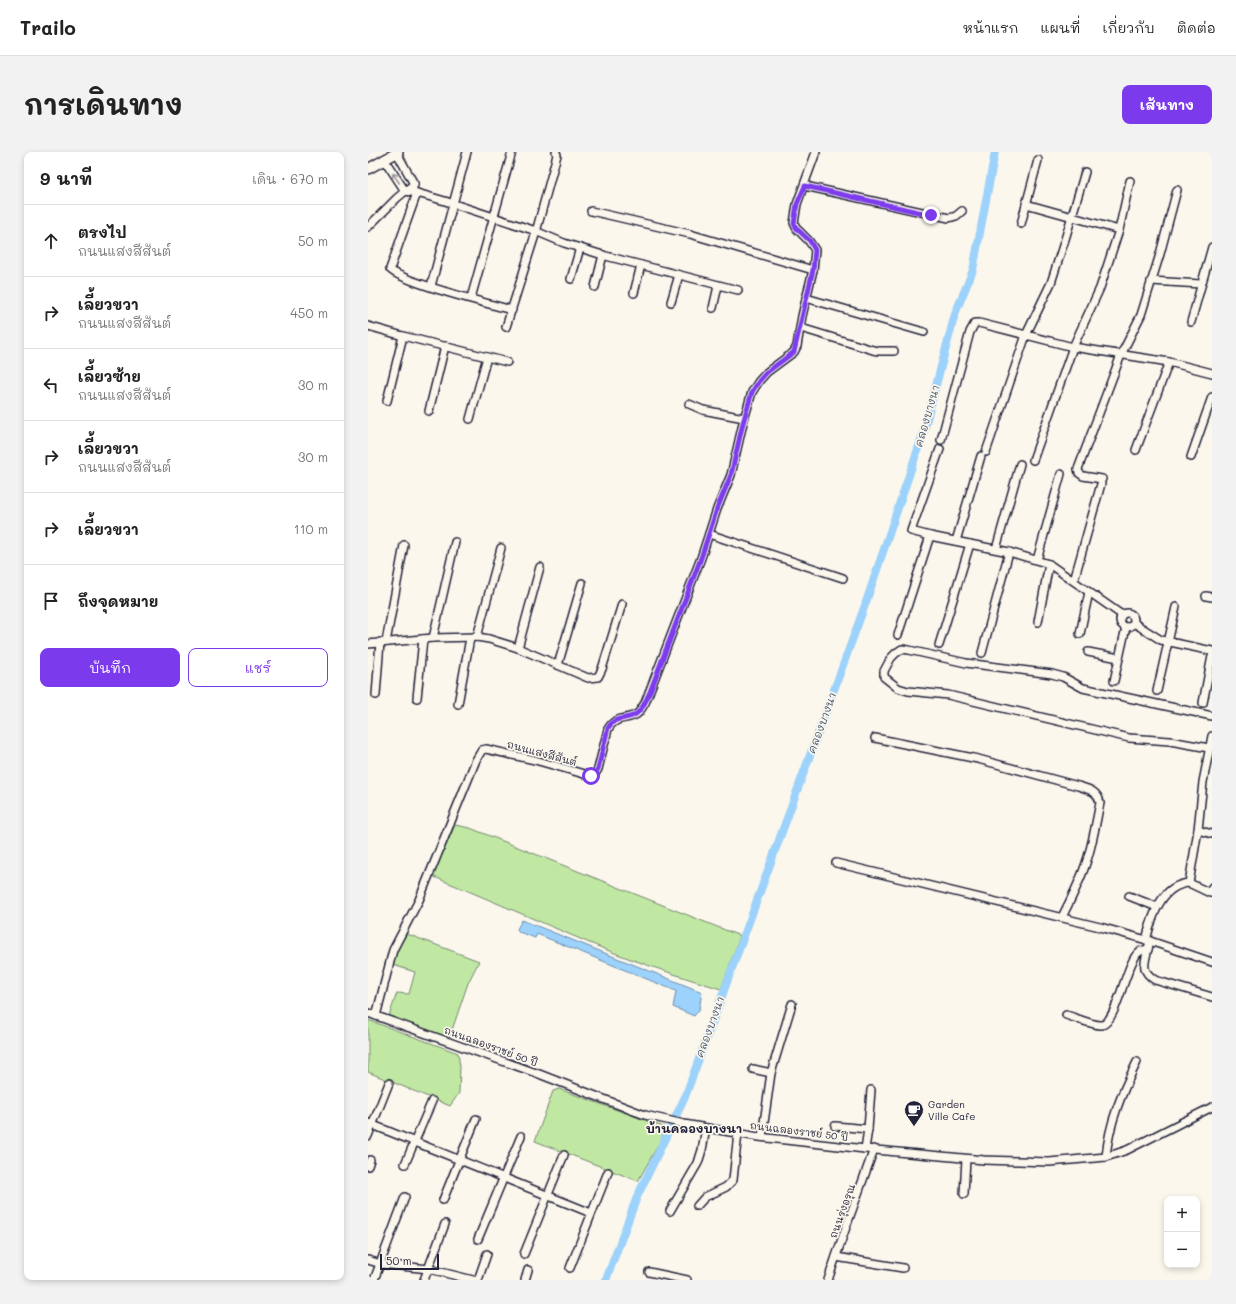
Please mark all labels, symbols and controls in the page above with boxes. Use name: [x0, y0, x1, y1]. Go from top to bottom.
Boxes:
text: Trailo: [20, 15, 76, 40]
text: หน้าแรก: [963, 18, 1019, 37]
text: แผนที่: [1041, 18, 1081, 37]
text: เกี่ยวกับ: [1103, 18, 1155, 37]
text: ติดต่อ: [1177, 18, 1216, 37]
button: เส้นทาง: [1122, 85, 1212, 124]
text: การเดินทาง: [24, 86, 182, 122]
text: 9 นาที: [40, 167, 92, 189]
text: เดิน · 670 m: [252, 170, 328, 187]
one-way arrow: [392, 173, 400, 184]
route end: [922, 206, 940, 224]
text: ตรงไป: [78, 222, 127, 242]
icon: ahead: [40, 230, 62, 252]
text: 50 m: [298, 232, 328, 249]
text: ถนนแสงสีสันต์: [78, 242, 171, 259]
text: เลี้ยวขวา: [78, 294, 139, 314]
icon: right: [40, 302, 62, 324]
text: 450 m: [290, 304, 328, 321]
text: ถนนแสงสีสันต์: [78, 314, 171, 331]
text: เลี้ยวซ้าย: [78, 366, 141, 386]
icon: left: [40, 374, 62, 396]
text: 30 m: [298, 376, 328, 393]
water label: คลองบางนา: [911, 383, 943, 449]
text: ถนนแสงสีสันต์: [78, 386, 171, 403]
text: เลี้ยวขวา: [78, 438, 139, 458]
icon: right: [40, 446, 62, 468]
text: 30 m: [298, 448, 328, 465]
text: ถนนแสงสีสันต์: [78, 458, 171, 475]
icon: right: [40, 518, 62, 540]
text: เลี้ยวขวา: [78, 519, 139, 539]
text: 110 m: [294, 520, 328, 537]
icon: arrive: [40, 590, 62, 612]
text: ถึงจุดหมาย: [78, 591, 158, 611]
button: บันทึก: [40, 648, 180, 687]
button: แชร์: [188, 648, 328, 687]
water label: คลองบางนา: [804, 690, 839, 755]
street label: ถนนแสงสีสันต์: [506, 737, 578, 769]
route start: [582, 767, 600, 785]
water label: คลองบางนา: [692, 994, 727, 1059]
street label: ถนนฉลองราชย์ 50 ปี: [442, 1023, 540, 1069]
place label: Garden Ville Cafe: [928, 1097, 975, 1123]
cafe icon: Garden Ville Cafe: [903, 1099, 925, 1127]
street label: ถนนฉลองราชย์ 50 ปี: [749, 1118, 849, 1144]
district label: บ้านคลองบางนา: [646, 1120, 742, 1136]
street label: ถนนรุ่งอรุณ: [826, 1182, 859, 1240]
map controls: [1164, 1196, 1200, 1268]
button: +: [1164, 1196, 1200, 1232]
button: −: [1164, 1232, 1200, 1268]
scale bar: [380, 1252, 439, 1271]
text: 50 m: [386, 1253, 412, 1268]

